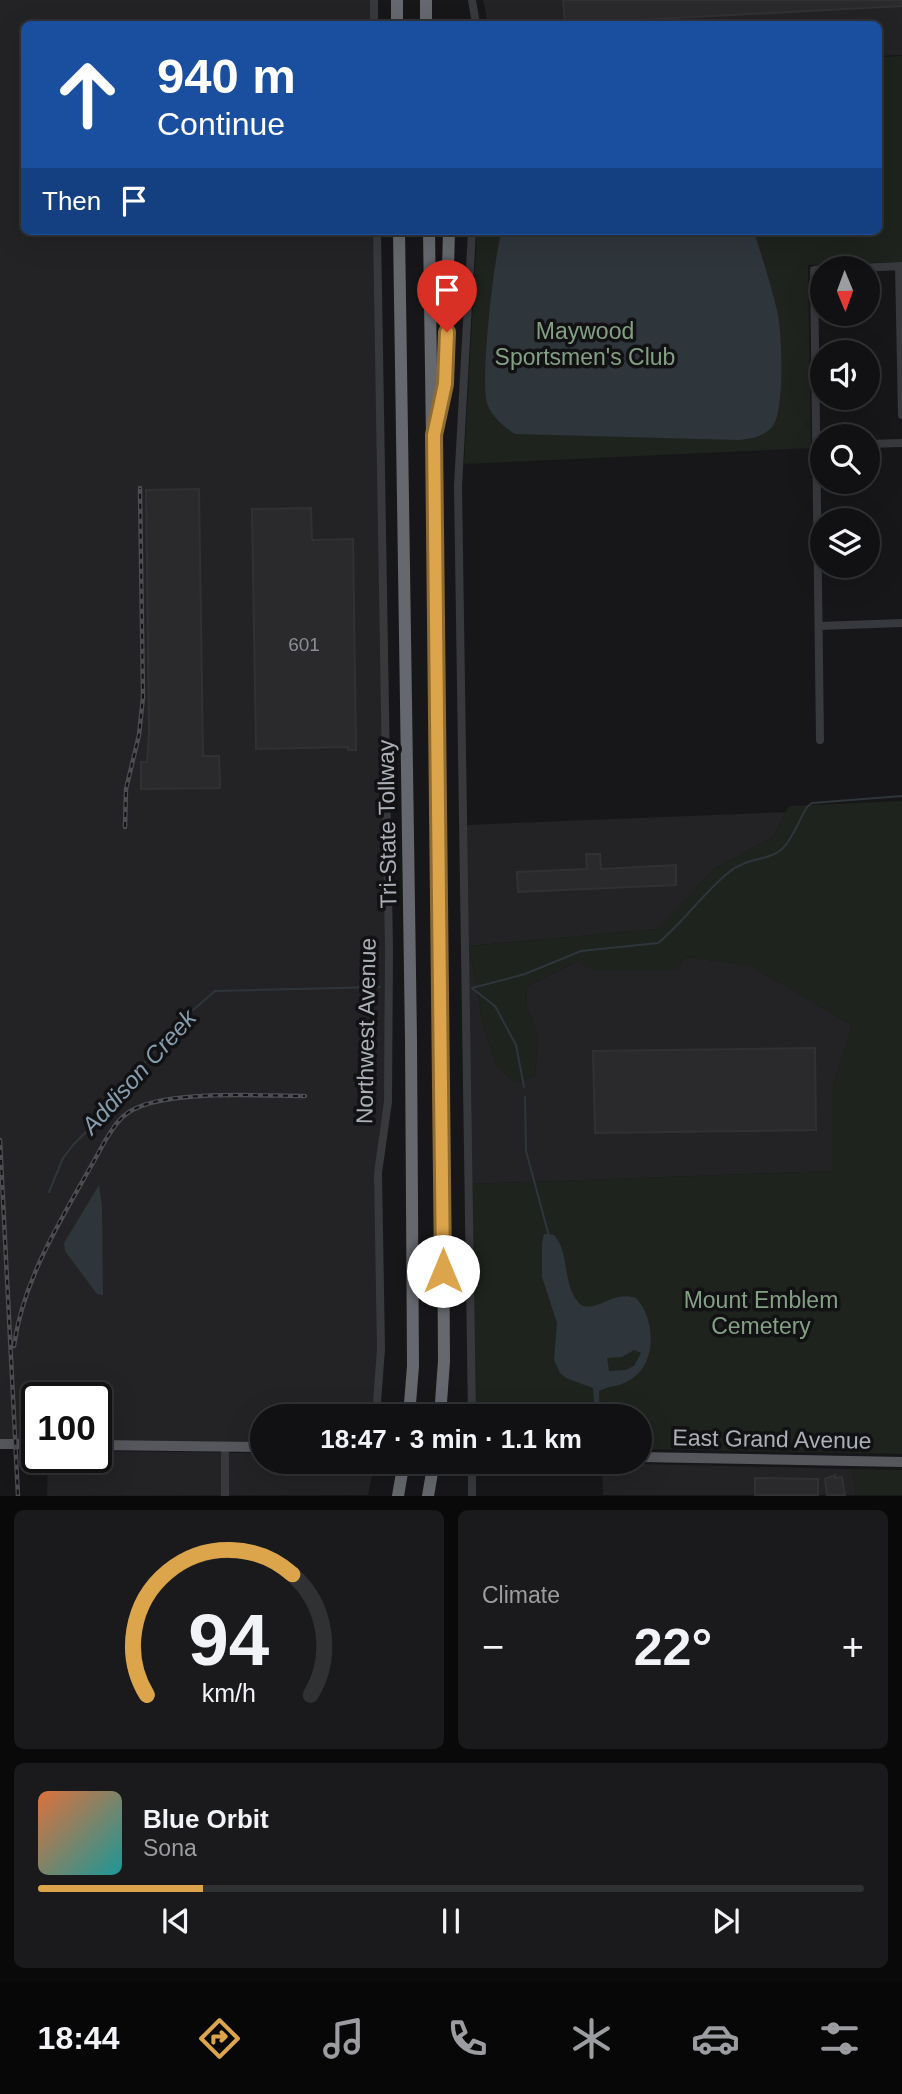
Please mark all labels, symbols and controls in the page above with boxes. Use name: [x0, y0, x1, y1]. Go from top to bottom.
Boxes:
icon: ahead: [42, 49, 133, 140]
text: 940 m: [157, 49, 296, 103]
text: Continue: [157, 106, 285, 142]
icon: arrive: [115, 182, 153, 220]
text: Then: [42, 186, 101, 216]
north arrow: [810, 256, 880, 326]
map controls: [810, 256, 880, 578]
pin: [417, 260, 477, 332]
icon: arrive: [428, 271, 466, 309]
park label: Maywood Sportsmen's Club: [495, 318, 675, 370]
button: sound: [810, 340, 880, 410]
button: search: [810, 424, 880, 494]
button: layers: [810, 508, 880, 578]
house number: 601: [288, 634, 320, 655]
street label: Tri-State Tollway: [373, 739, 401, 909]
street label: Northwest Avenue: [351, 938, 381, 1124]
water label: Addison Creek: [75, 1003, 203, 1141]
position arrow: [406, 1234, 480, 1308]
park label: Mount Emblem Cemetery: [684, 1287, 838, 1339]
speed limit sign: 100: [21, 1382, 112, 1473]
text: 18:47 · 3 min · 1.1 km: [320, 1424, 582, 1454]
street label: East Grand Avenue: [672, 1424, 872, 1454]
text: Climate: [482, 1582, 560, 1608]
text: 94: [189, 1600, 270, 1681]
text: 22°: [634, 1618, 712, 1676]
text: −: [482, 1626, 504, 1668]
text: +: [842, 1626, 864, 1668]
text: km/h: [202, 1679, 256, 1707]
text: Blue Orbit: [143, 1804, 269, 1834]
text: Sona: [143, 1835, 197, 1861]
icon: previous: [157, 1902, 195, 1940]
icon: pause: [432, 1902, 470, 1940]
icon: next: [707, 1902, 745, 1940]
icon: directions: [195, 2014, 244, 2063]
icon: music: [319, 2014, 368, 2063]
icon: phone: [443, 2014, 492, 2063]
icon: climate: [567, 2014, 616, 2063]
icon: car: [691, 2014, 740, 2063]
icon: filters: [815, 2014, 864, 2063]
text: 18:44: [38, 2020, 119, 2056]

